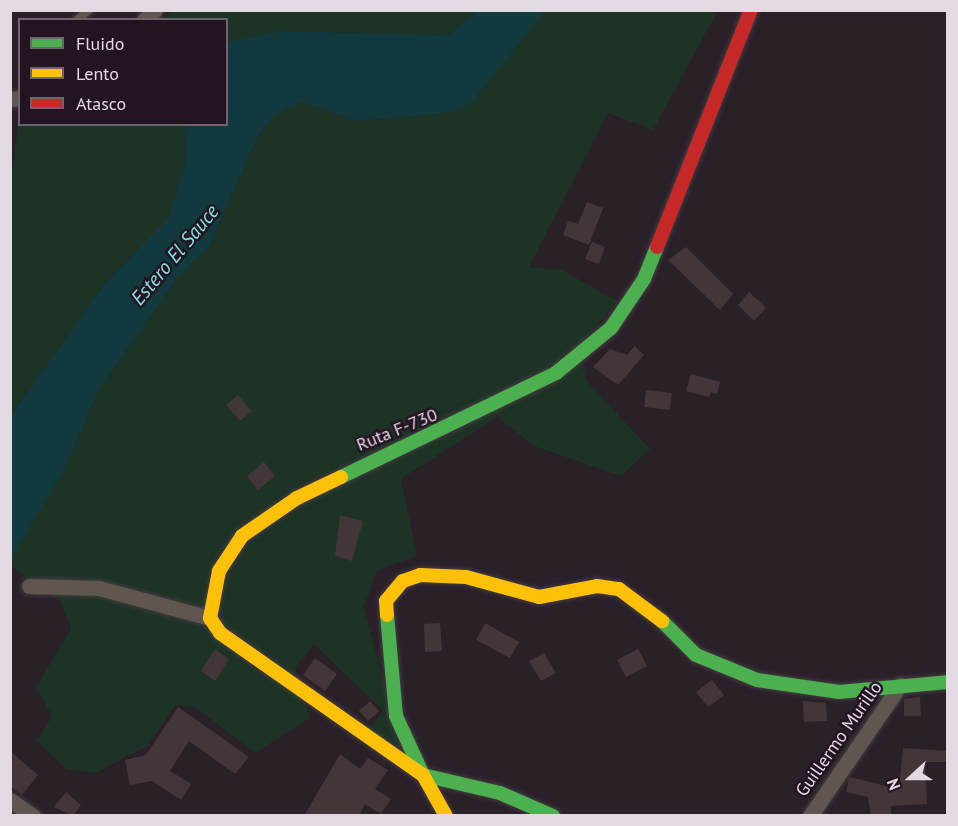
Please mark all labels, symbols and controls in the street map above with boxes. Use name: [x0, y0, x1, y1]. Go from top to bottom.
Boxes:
legend: [18, 18, 228, 126]
text: Fluido: [76, 32, 124, 55]
text: Lento: [76, 62, 119, 85]
text: Atasco: [76, 92, 126, 115]
water label: Estero El Sauce: [126, 200, 224, 310]
street label: Ruta F-730: [353, 404, 441, 456]
street label: Guillermo Murillo: [791, 677, 887, 801]
north arrow: [880, 748, 940, 808]
text: N: [882, 776, 904, 793]

